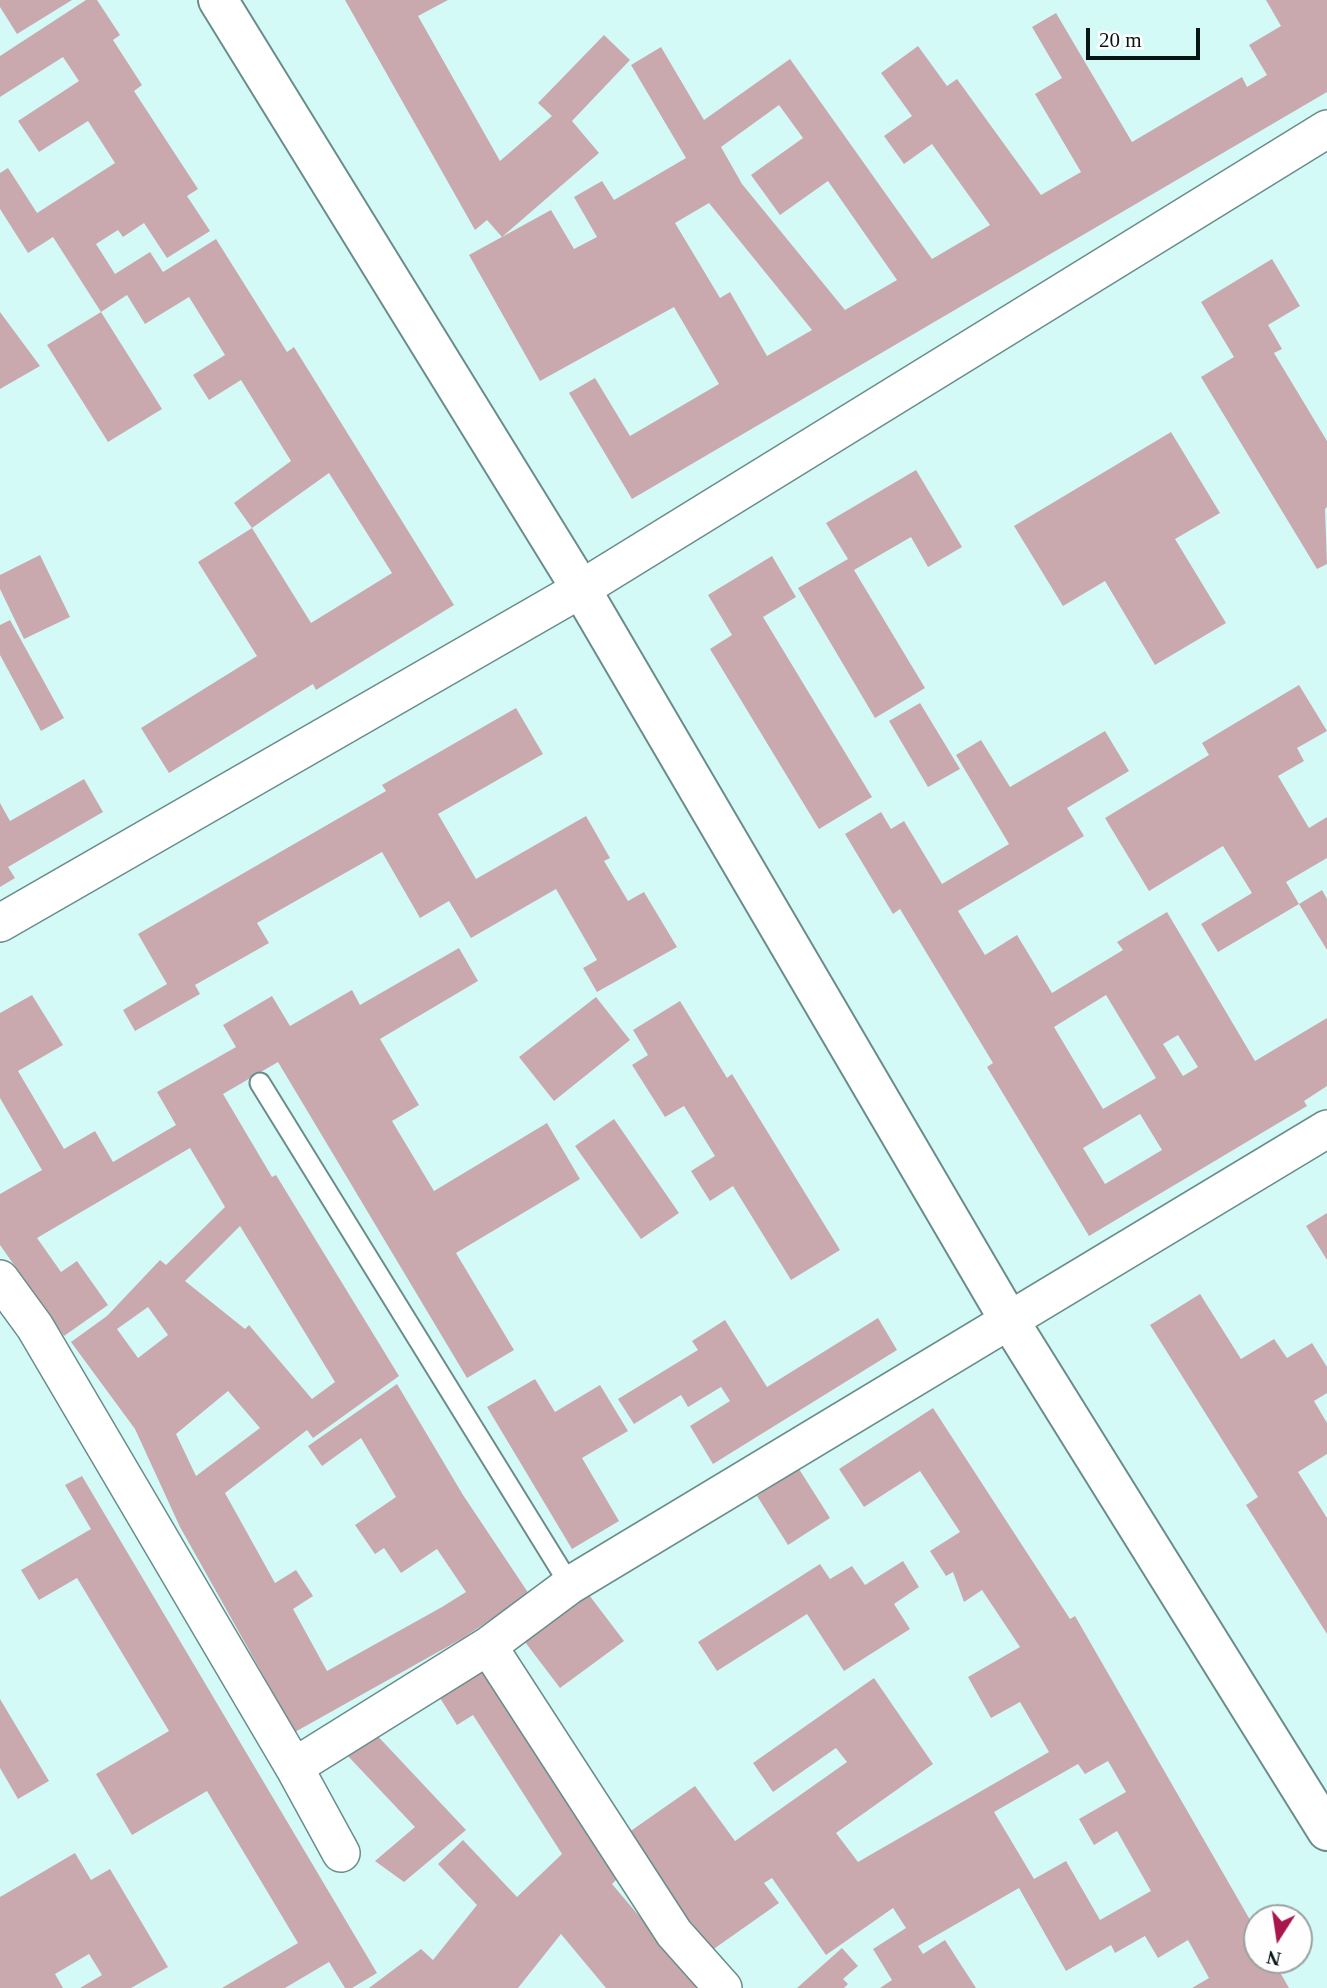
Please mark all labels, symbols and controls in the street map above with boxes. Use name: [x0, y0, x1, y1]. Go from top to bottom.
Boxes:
scale bar: [1089, 14, 1203, 58]
text: 20 m: [1099, 28, 1142, 52]
north arrow: [1243, 1904, 1313, 1974]
text: N: [1265, 1946, 1283, 1970]

